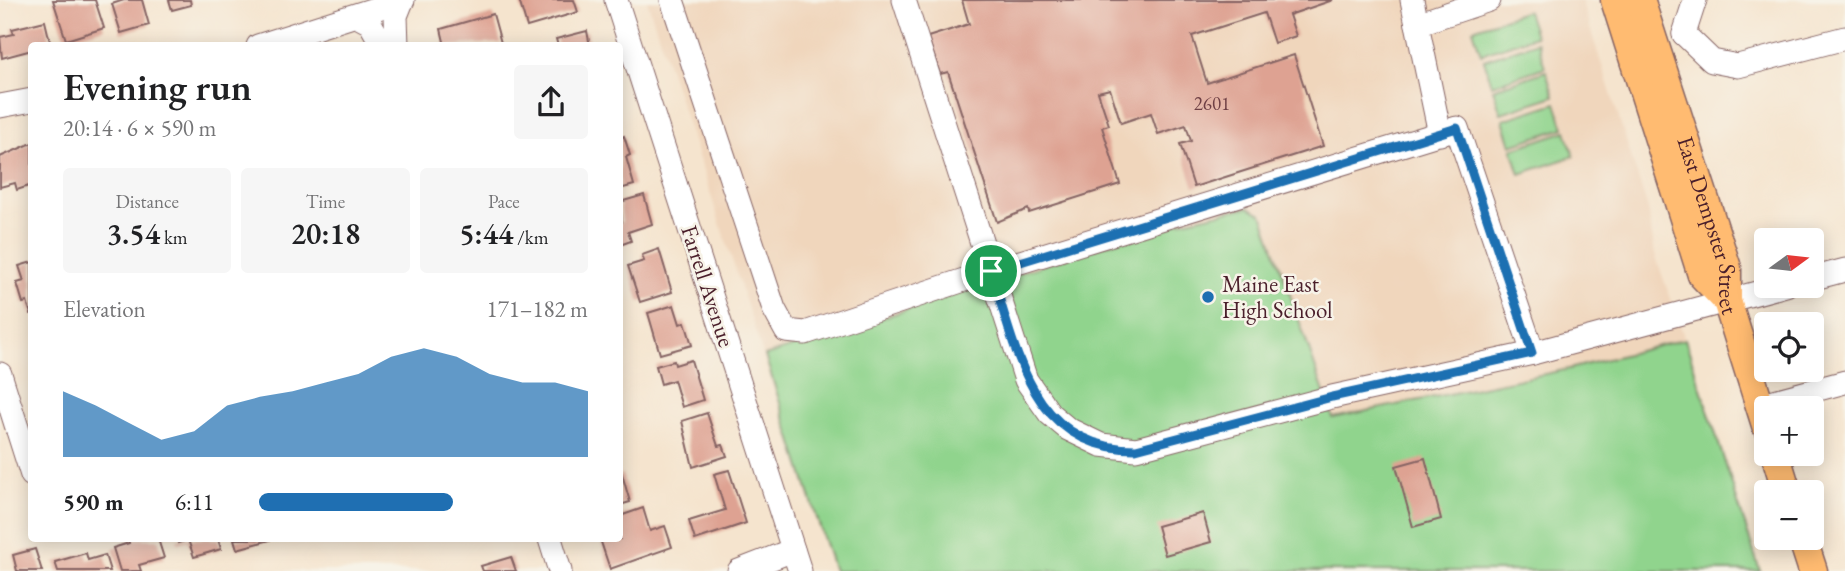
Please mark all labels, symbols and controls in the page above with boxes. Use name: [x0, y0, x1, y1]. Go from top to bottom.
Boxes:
text: Evening run: [63, 62, 252, 111]
button: share: [514, 65, 588, 139]
house number: 2601: [1194, 91, 1230, 116]
text: 20:14 · 6 × 590 m: [63, 113, 216, 143]
street label: East Dempster Street: [1670, 133, 1745, 319]
text: Distance: [115, 189, 179, 214]
text: Time: [306, 189, 345, 214]
text: Pace: [488, 189, 520, 214]
text: 3.54: [107, 214, 160, 253]
text: 20:18: [291, 214, 360, 253]
text: 5:44: [459, 214, 513, 253]
street label: Farrell Avenue: [674, 221, 742, 351]
text: km: [160, 225, 188, 250]
text: /km: [513, 225, 549, 250]
north arrow: [1754, 228, 1824, 298]
map controls: [1754, 228, 1824, 550]
pin: [961, 241, 1021, 301]
icon: arrive: [972, 252, 1010, 290]
place label: Maine East High School: [1222, 269, 1333, 325]
marker: Maine East High School: [1200, 289, 1216, 305]
text: Elevation: [63, 294, 146, 324]
text: 171–182 m: [487, 294, 588, 324]
button: locate: [1754, 312, 1824, 382]
button: +: [1754, 396, 1824, 466]
button: −: [1754, 480, 1824, 550]
text: 590 m: [63, 487, 124, 517]
text: 6:11: [175, 487, 214, 517]

